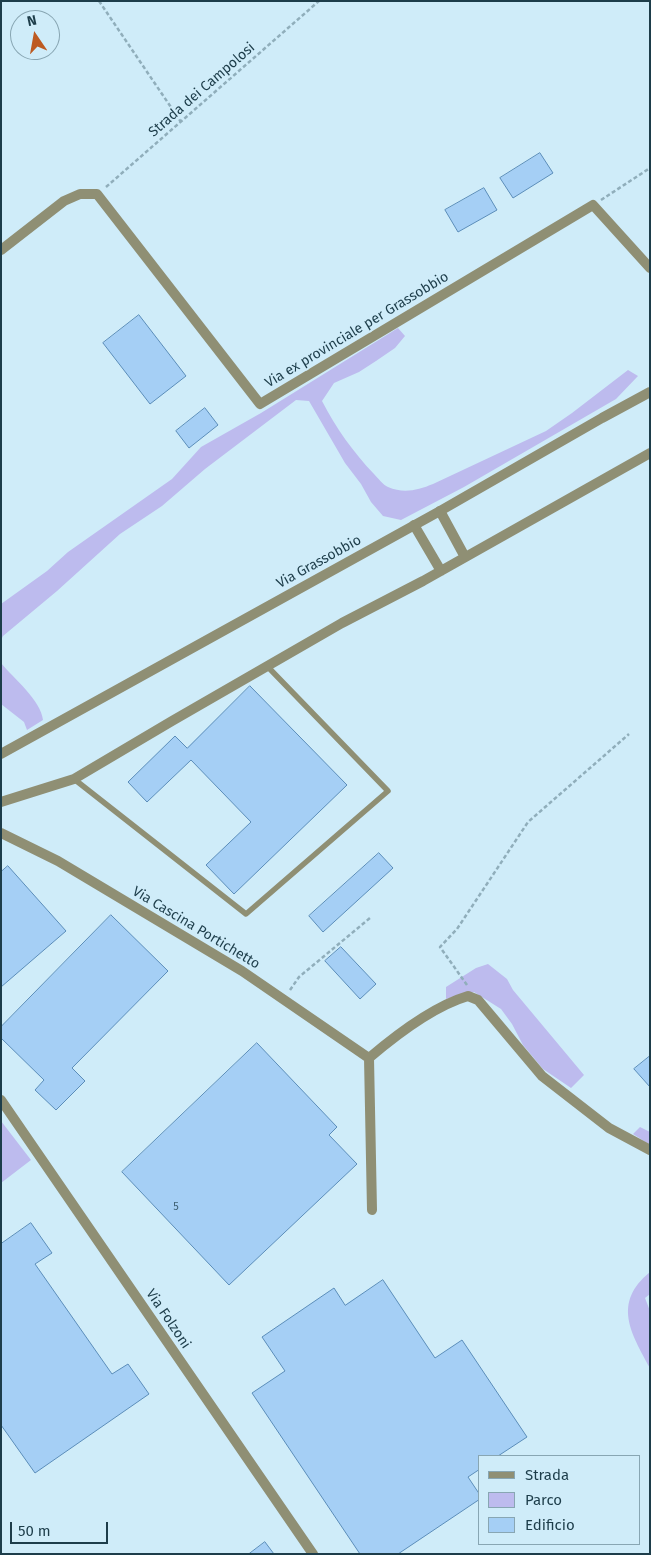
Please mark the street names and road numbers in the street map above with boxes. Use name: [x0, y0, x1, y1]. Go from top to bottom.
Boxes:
street label: Strada dei Campolosi: [146, 39, 258, 141]
street label: Via ex provinciale per Grassobbio: [262, 268, 452, 392]
street label: Via Grassobbio: [274, 532, 364, 592]
street label: Via Cascina Portichetto: [129, 883, 263, 973]
street label: Via Folzoni: [142, 1286, 194, 1352]

